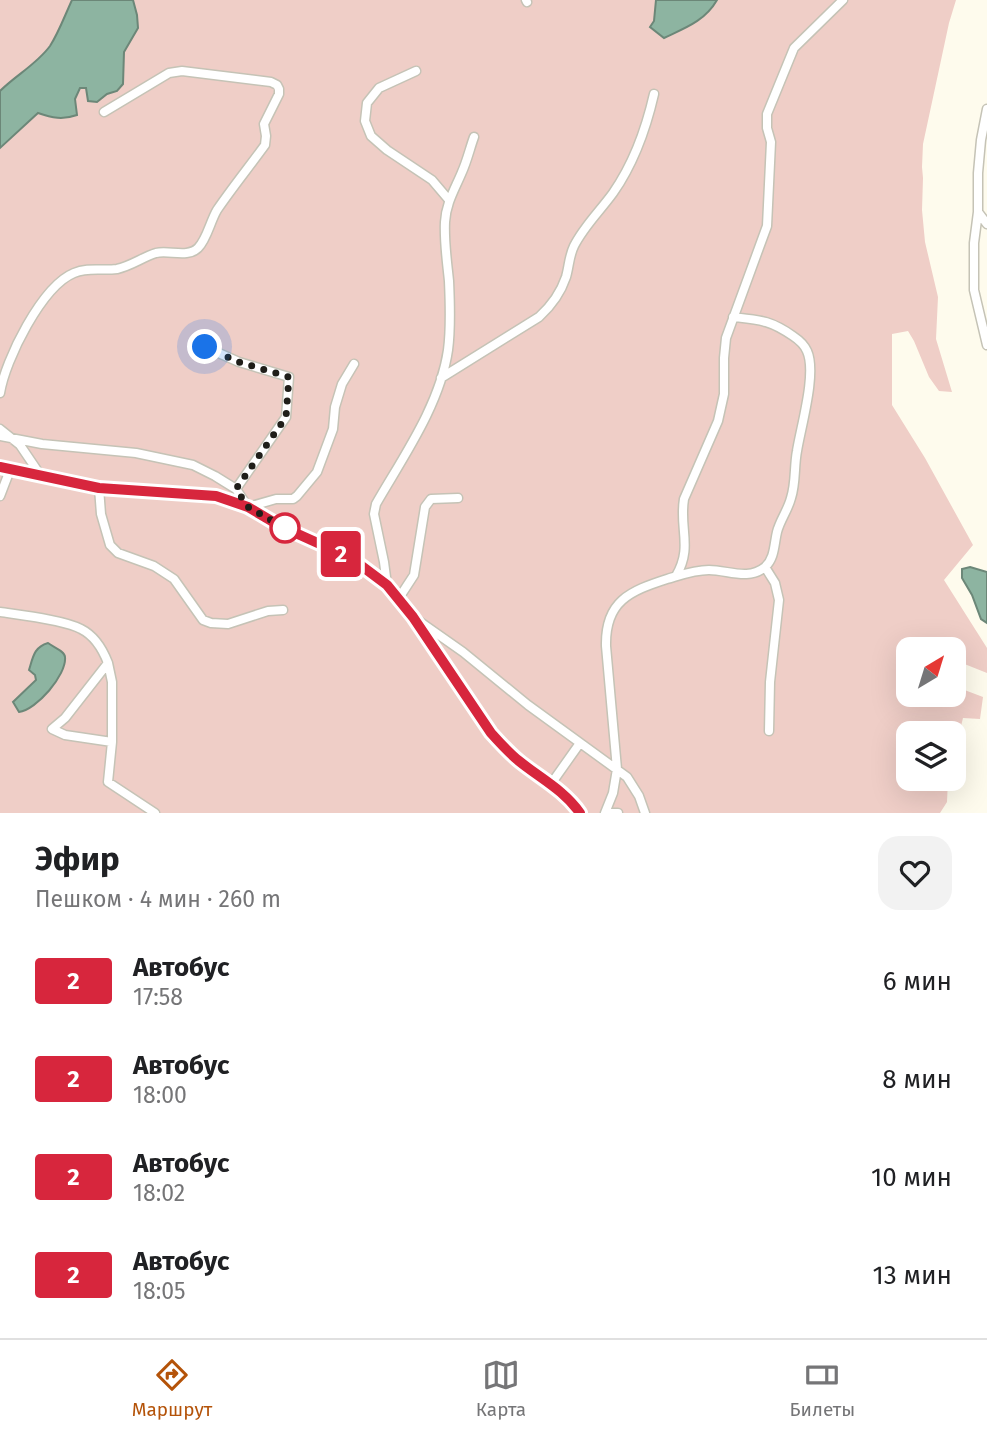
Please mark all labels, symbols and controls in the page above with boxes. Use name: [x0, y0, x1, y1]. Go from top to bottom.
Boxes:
your location: [187, 329, 222, 364]
unlabelled marker: [270, 513, 300, 543]
line badge: 2: [318, 531, 364, 577]
text: 2: [335, 540, 347, 568]
north arrow: [896, 637, 966, 707]
map controls: [896, 637, 966, 791]
button: layers: [896, 721, 966, 791]
button: heart: [878, 836, 952, 910]
text: Эфир: [35, 839, 120, 879]
text: Пешком · 4 мин · 260 m: [35, 885, 281, 913]
text: Автобус: [133, 952, 230, 983]
text: 6 мин: [883, 966, 952, 997]
text: 2: [67, 967, 80, 995]
text: 17:58: [133, 983, 183, 1011]
text: Автобус: [133, 1050, 230, 1081]
text: 8 мин: [882, 1064, 952, 1095]
text: 2: [67, 1065, 80, 1093]
text: 18:00: [133, 1081, 187, 1109]
text: Автобус: [133, 1148, 230, 1179]
text: 10 мин: [871, 1162, 952, 1193]
text: 2: [67, 1163, 80, 1191]
text: 18:02: [133, 1179, 185, 1207]
text: Автобус: [133, 1246, 230, 1277]
text: 13 мин: [872, 1260, 952, 1291]
text: 2: [67, 1261, 80, 1289]
text: 18:05: [133, 1277, 186, 1305]
tab: Маршрут: [132, 1356, 212, 1421]
tab: Карта: [476, 1356, 526, 1421]
tab: Билеты: [790, 1356, 855, 1421]

